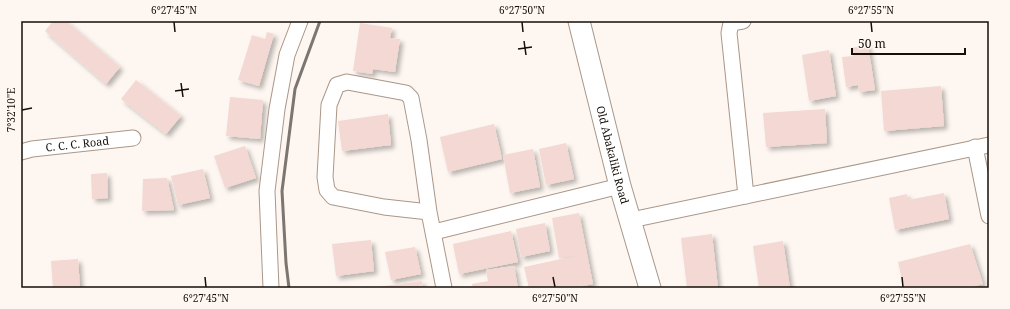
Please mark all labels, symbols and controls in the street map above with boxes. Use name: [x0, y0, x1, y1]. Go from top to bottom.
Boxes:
text: 6°27'45"N: [151, 3, 197, 17]
text: 6°27'50"N: [499, 3, 545, 17]
text: 6°27'55"N: [848, 3, 894, 17]
scale bar: [852, 30, 965, 56]
text: 50 m: [858, 35, 886, 52]
text: 7°32'10"E: [4, 88, 18, 132]
street label: Old Abakaliki Road: [593, 104, 633, 206]
street label: C. C. C. Road: [45, 133, 110, 154]
text: 6°27'45"N: [183, 291, 229, 305]
text: 6°27'50"N: [532, 291, 578, 305]
text: 6°27'55"N: [880, 291, 926, 305]

